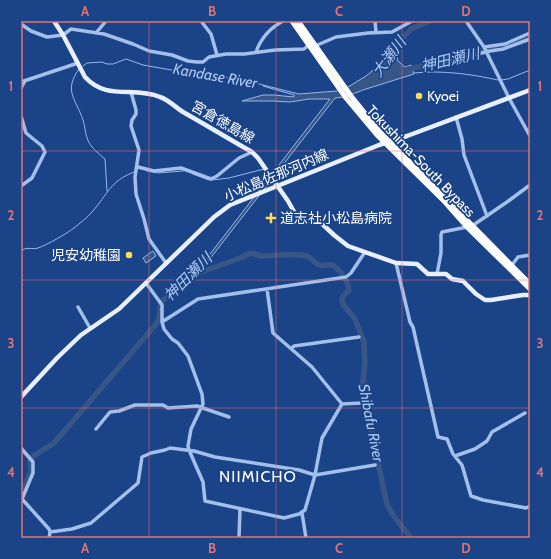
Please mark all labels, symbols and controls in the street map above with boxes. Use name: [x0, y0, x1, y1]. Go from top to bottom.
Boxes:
text: A: [81, 3, 90, 19]
text: B: [208, 3, 216, 19]
text: C: [335, 3, 343, 19]
text: D: [461, 3, 471, 19]
water label: 大瀬川: [368, 32, 411, 80]
water label: 神田瀬川: [419, 44, 483, 76]
water label: Kandase River: [172, 60, 260, 92]
text: 1: [9, 78, 13, 94]
text: 1: [538, 78, 542, 94]
place label: Kyoei: [427, 87, 459, 105]
marker: Kyoei: [414, 91, 424, 101]
street label: 宮倉徳島線: [188, 97, 258, 147]
street label: Tokushima-South Bypass: [363, 101, 479, 221]
street label: 小松島佐那河内線: [221, 145, 331, 205]
text: 2: [8, 207, 15, 223]
text: 2: [537, 207, 544, 223]
place label: 道志社小松島病院: [280, 209, 392, 227]
marker: 道志社小松島病院: [265, 212, 277, 224]
place label: 児安幼稚園: [51, 246, 121, 264]
water label: 神田瀬川: [160, 248, 217, 305]
marker: 児安幼稚園: [124, 250, 134, 260]
text: 3: [7, 335, 15, 351]
text: 3: [536, 335, 544, 351]
water label: Shibafu River: [355, 382, 388, 465]
text: 4: [7, 464, 15, 480]
text: 4: [536, 464, 544, 480]
district label: NIIMICHO: [219, 467, 297, 486]
text: A: [81, 540, 90, 556]
text: B: [208, 540, 216, 556]
text: C: [335, 540, 343, 556]
text: D: [461, 540, 471, 556]

